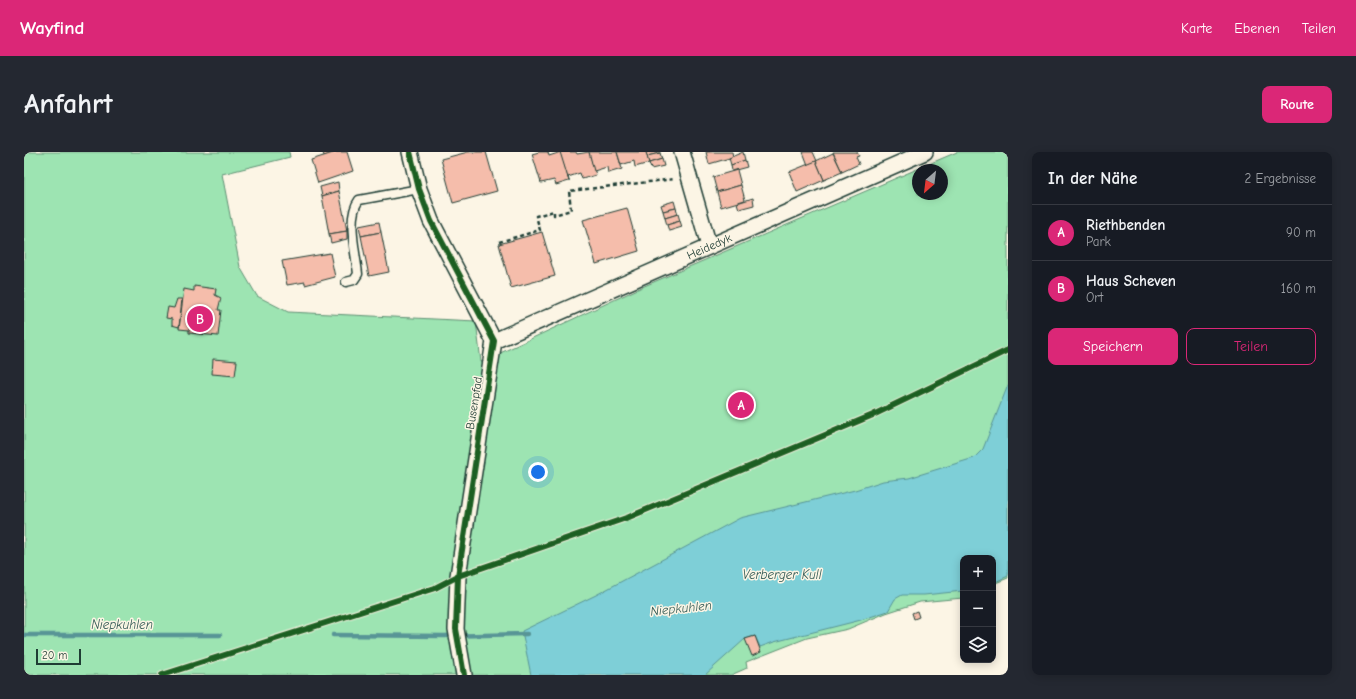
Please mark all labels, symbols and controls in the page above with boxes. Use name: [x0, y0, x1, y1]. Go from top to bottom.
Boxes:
text: Wayfind: [20, 17, 84, 39]
text: Karte: [1181, 20, 1212, 37]
text: Ebenen: [1234, 20, 1280, 37]
text: Teilen: [1302, 20, 1336, 37]
button: Route: [1262, 86, 1332, 123]
text: Anfahrt: [24, 88, 113, 120]
north arrow: [912, 164, 948, 200]
text: In der Nähe: [1048, 169, 1137, 188]
text: 2 Ergebnisse: [1244, 171, 1316, 186]
text: Riethbenden: [1086, 216, 1165, 234]
text: A: [1057, 225, 1065, 240]
text: 90 m: [1286, 225, 1316, 240]
street label: Heidedyk: [685, 231, 734, 263]
text: Park: [1086, 234, 1111, 249]
text: Haus Scheven: [1086, 272, 1176, 290]
text: B: [1057, 281, 1065, 296]
text: 160 m: [1281, 281, 1316, 296]
text: Ort: [1086, 290, 1103, 305]
pin: B: [187, 304, 213, 334]
button: Speichern: [1048, 328, 1178, 365]
button: Teilen: [1186, 328, 1316, 365]
street label: Busenpfad: [463, 376, 485, 430]
pin: A: [728, 390, 754, 420]
your location: [528, 462, 548, 482]
map controls: [960, 555, 996, 663]
button: +: [960, 555, 996, 591]
water label: Verberger Kull: [743, 567, 822, 582]
button: −: [960, 591, 996, 627]
water label: Niepkuhlen: [650, 597, 712, 619]
water label: Niepkuhlen: [91, 617, 153, 632]
button: layers: [960, 627, 996, 663]
scale bar: [36, 647, 81, 666]
text: 20 m: [42, 649, 67, 662]

